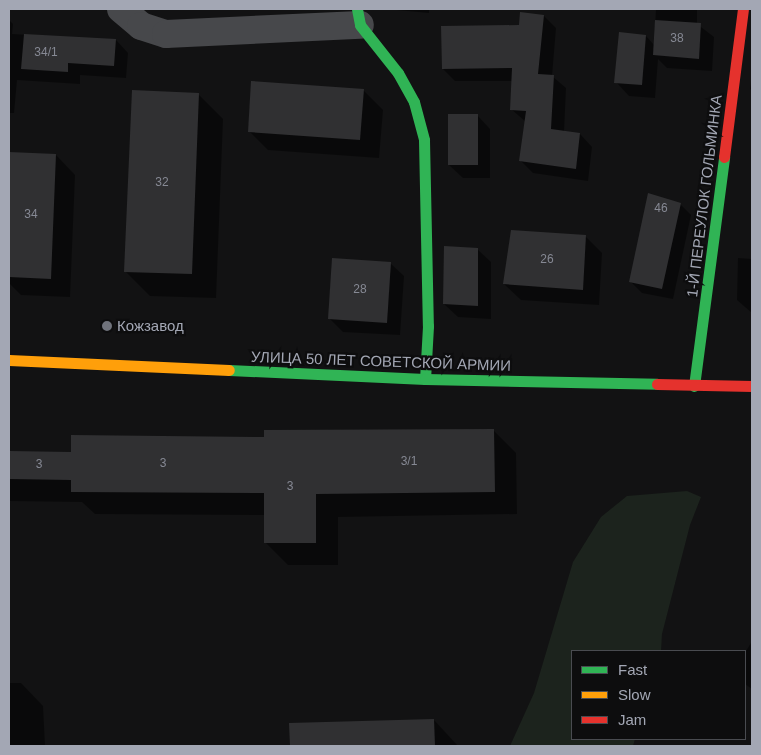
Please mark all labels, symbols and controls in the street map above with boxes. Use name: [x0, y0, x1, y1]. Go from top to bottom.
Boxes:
house number: 38: [670, 32, 684, 46]
house number: 34/1: [34, 46, 58, 60]
street label: 1-Й ПЕРЕУЛОК ГОЛЬМИНКА: [683, 94, 725, 298]
house number: 32: [155, 176, 169, 190]
house number: 46: [654, 202, 668, 216]
house number: 34: [24, 208, 38, 222]
house number: 26: [540, 253, 554, 267]
house number: 28: [353, 283, 367, 297]
place label: Кожзавод: [117, 317, 184, 335]
marker: Кожзавод: [101, 320, 113, 332]
street label: УЛИЦА 50 ЛЕТ СОВЕТСКОЙ АРМИИ: [251, 347, 511, 375]
house number: 3/1: [401, 455, 417, 469]
house number: 3: [160, 457, 166, 471]
house number: 3: [36, 458, 42, 472]
house number: 3: [287, 480, 293, 494]
legend: [571, 650, 746, 740]
text: Fast: [618, 661, 647, 678]
text: Slow: [618, 686, 651, 703]
text: Jam: [618, 711, 646, 728]

